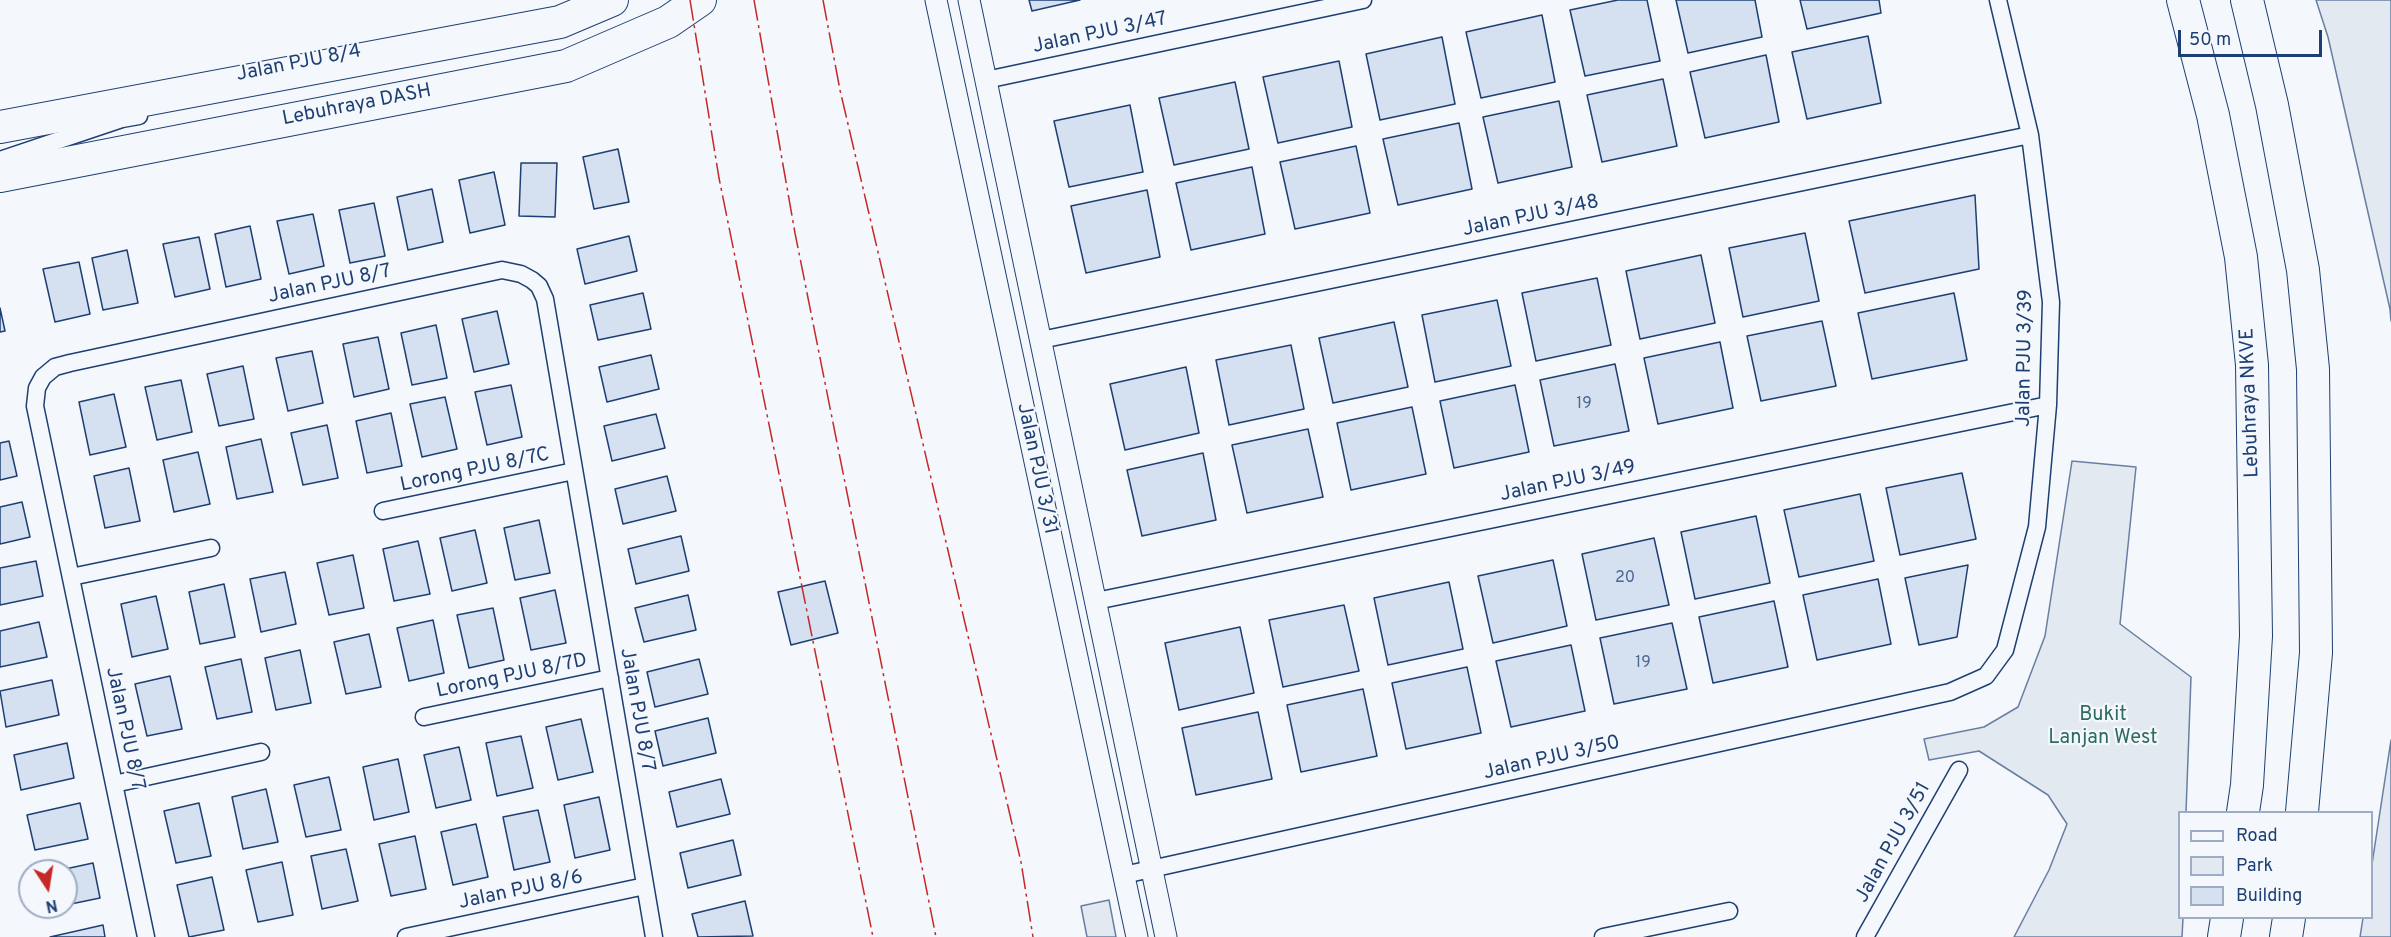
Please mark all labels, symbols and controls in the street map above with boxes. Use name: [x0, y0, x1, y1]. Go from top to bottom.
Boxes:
street label: Jalan PJU 3/47: [1031, 8, 1169, 60]
scale bar: [2181, 18, 2325, 56]
text: 50 m: [2189, 29, 2231, 52]
street label: Jalan PJU 8/4: [234, 40, 364, 88]
street label: Lebuhraya DASH: [281, 80, 433, 132]
street label: Jalan PJU 3/48: [1461, 191, 1601, 243]
street label: Jalan PJU 8/7: [266, 260, 394, 310]
street label: Jalan PJU 3/39: [2013, 289, 2039, 427]
street label: Lebuhraya NKVE: [2236, 328, 2266, 478]
house number: 19: [1576, 395, 1592, 415]
street label: Jalan PJU 3/31: [1010, 401, 1062, 537]
street label: Lorong PJU 8/7C: [398, 443, 552, 499]
street label: Jalan PJU 3/49: [1498, 456, 1638, 508]
house number: 20: [1615, 569, 1635, 589]
street label: Jalan PJU 8/7: [613, 646, 659, 774]
street label: Lorong PJU 8/7D: [434, 649, 590, 705]
house number: 19: [1635, 654, 1651, 674]
street label: Jalan PJU 8/7: [99, 665, 149, 793]
park label: Bukit Lanjan West: [2048, 704, 2158, 751]
street label: Jalan PJU 3/50: [1481, 732, 1623, 786]
street label: Jalan PJU 3/51: [1851, 779, 1937, 907]
legend: [2178, 811, 2373, 919]
text: Road: [2236, 825, 2278, 848]
text: Park: [2236, 855, 2273, 878]
north arrow: [18, 859, 78, 919]
street label: Jalan PJU 8/6: [457, 866, 585, 916]
text: Building: [2236, 885, 2302, 908]
text: N: [44, 894, 59, 916]

